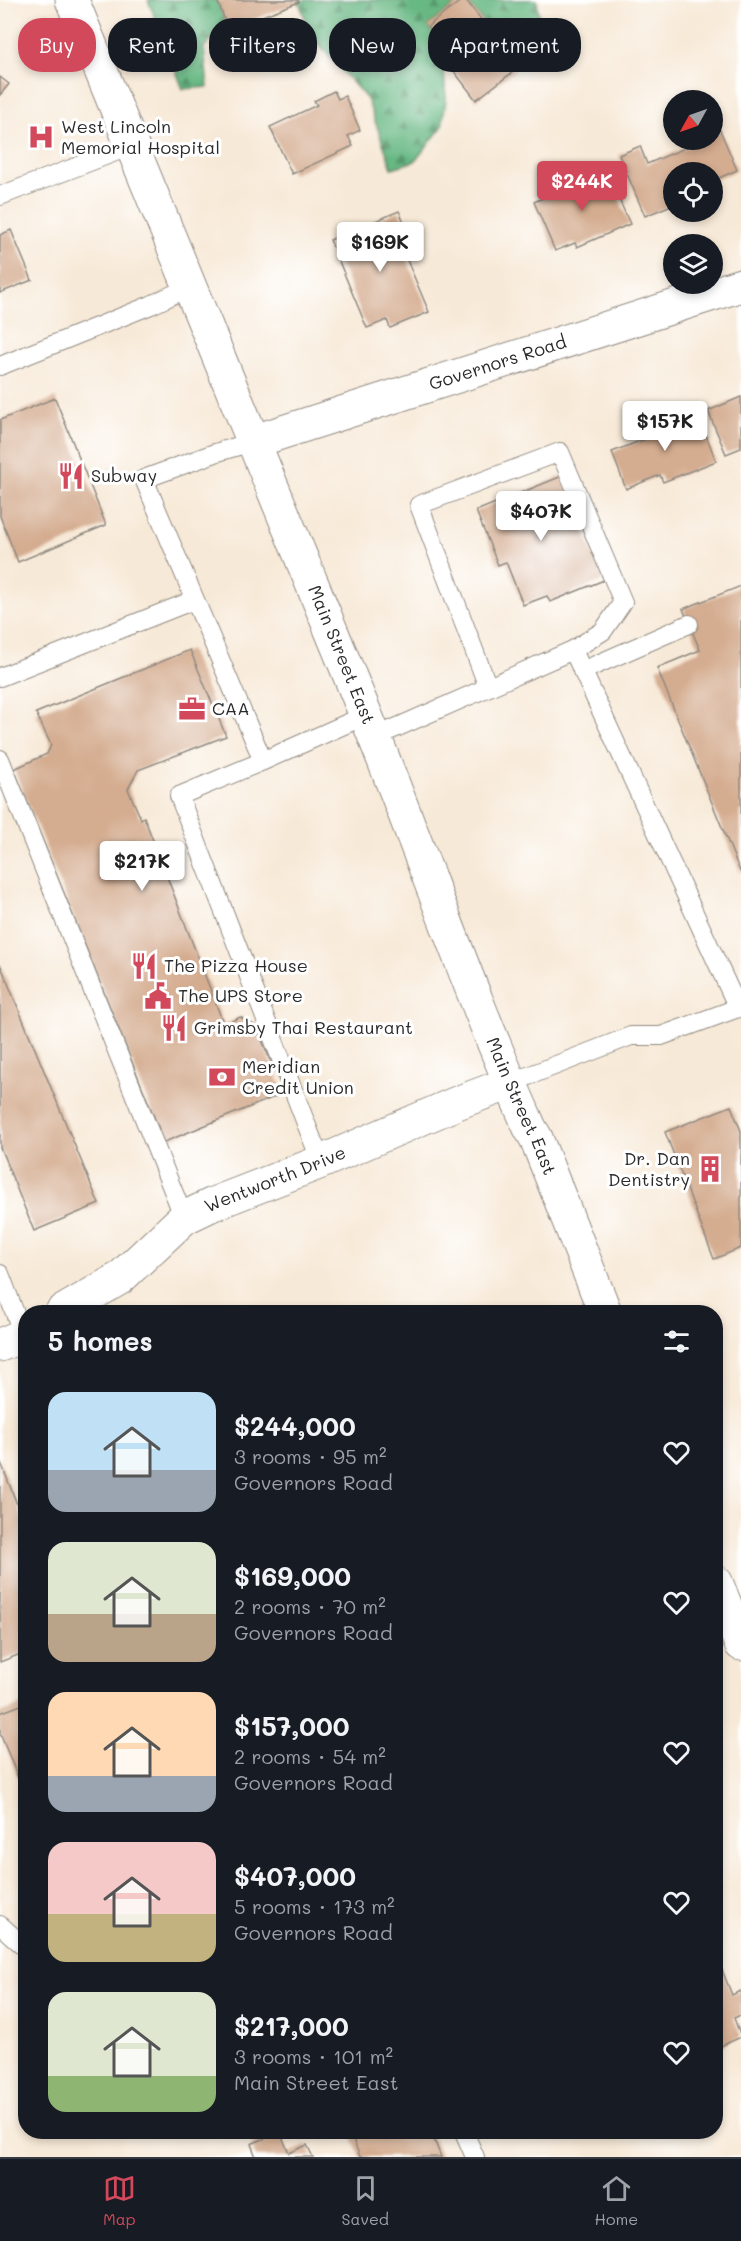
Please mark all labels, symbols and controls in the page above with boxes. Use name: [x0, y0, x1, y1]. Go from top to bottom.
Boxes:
chip: Buy: [18, 18, 96, 72]
chip: Rent: [108, 18, 197, 72]
chip: Filters: [209, 18, 317, 72]
chip: New: [329, 18, 416, 72]
chip: Apartment: [428, 18, 581, 72]
north arrow: [663, 90, 723, 150]
map controls: [663, 90, 723, 294]
place label: West Lincoln Memorial Hospital: [61, 114, 220, 159]
hospital icon: West Lincoln Memorial Hospital: [26, 122, 56, 152]
pin: $244K: [540, 161, 624, 212]
button: locate: [663, 162, 723, 222]
text: $244K: [551, 167, 613, 193]
pin: $169K: [338, 222, 422, 273]
text: $169K: [351, 228, 409, 254]
button: layers: [663, 234, 723, 294]
street label: Governors Road: [426, 329, 569, 395]
pin: $157K: [623, 401, 707, 452]
text: $157K: [636, 407, 694, 433]
restaurant icon: Subway: [56, 461, 86, 491]
place label: Subway: [91, 463, 157, 487]
pin: $407K: [499, 491, 583, 542]
text: $407K: [510, 497, 572, 523]
street label: Main Street East: [303, 581, 381, 728]
office icon: CAA: [177, 694, 207, 724]
place label: CAA: [212, 696, 250, 720]
pin: $217K: [100, 841, 184, 892]
text: $217K: [114, 847, 170, 873]
restaurant icon: The Pizza House: [129, 951, 159, 981]
place label: The Pizza House: [164, 953, 308, 977]
public building icon: The UPS Store: [143, 981, 173, 1011]
place label: The UPS Store: [178, 983, 303, 1007]
restaurant icon: Grimsby Thai Restaurant: [159, 1013, 189, 1043]
place label: Grimsby Thai Restaurant: [194, 1015, 413, 1039]
street label: Main Street East: [481, 1033, 562, 1178]
place label: Meridian Credit Union: [242, 1054, 354, 1099]
bank icon: Meridian Credit Union: [207, 1062, 237, 1092]
street label: Wentworth Drive: [200, 1140, 349, 1217]
place label: Dr. Dan Dentistry: [608, 1146, 690, 1191]
building icon: Dr. Dan Dentistry: [695, 1154, 725, 1184]
text: 5 homes: [48, 1324, 153, 1358]
icon: filters: [660, 1325, 693, 1358]
text: $244,000: [234, 1409, 356, 1443]
icon: home: [96, 1416, 168, 1488]
icon: heart: [660, 1436, 693, 1469]
text: 3 rooms · 95 m²: [234, 1443, 386, 1469]
text: Governors Road: [234, 1469, 393, 1495]
text: $169,000: [234, 1559, 351, 1593]
icon: home: [96, 1566, 168, 1638]
icon: heart: [660, 1586, 693, 1619]
text: 2 rooms · 70 m²: [234, 1593, 386, 1619]
text: Governors Road: [234, 1619, 393, 1645]
text: $157,000: [234, 1709, 349, 1743]
icon: home: [96, 1716, 168, 1788]
icon: heart: [660, 1736, 693, 1769]
text: 2 rooms · 54 m²: [234, 1743, 386, 1769]
text: Governors Road: [234, 1769, 393, 1795]
text: $407,000: [234, 1859, 356, 1893]
icon: home: [96, 1866, 168, 1938]
icon: heart: [660, 1886, 693, 1919]
text: 5 rooms · 173 m²: [234, 1893, 395, 1919]
text: Governors Road: [234, 1919, 393, 1945]
text: $217,000: [234, 2009, 349, 2043]
icon: home: [96, 2016, 168, 2088]
icon: heart: [660, 2036, 693, 2069]
text: 3 rooms · 101 m²: [234, 2043, 393, 2069]
text: Main Street East: [234, 2069, 399, 2095]
tab: Map: [103, 2172, 136, 2229]
tab: Saved: [341, 2172, 389, 2229]
tab: Home: [595, 2172, 638, 2229]

